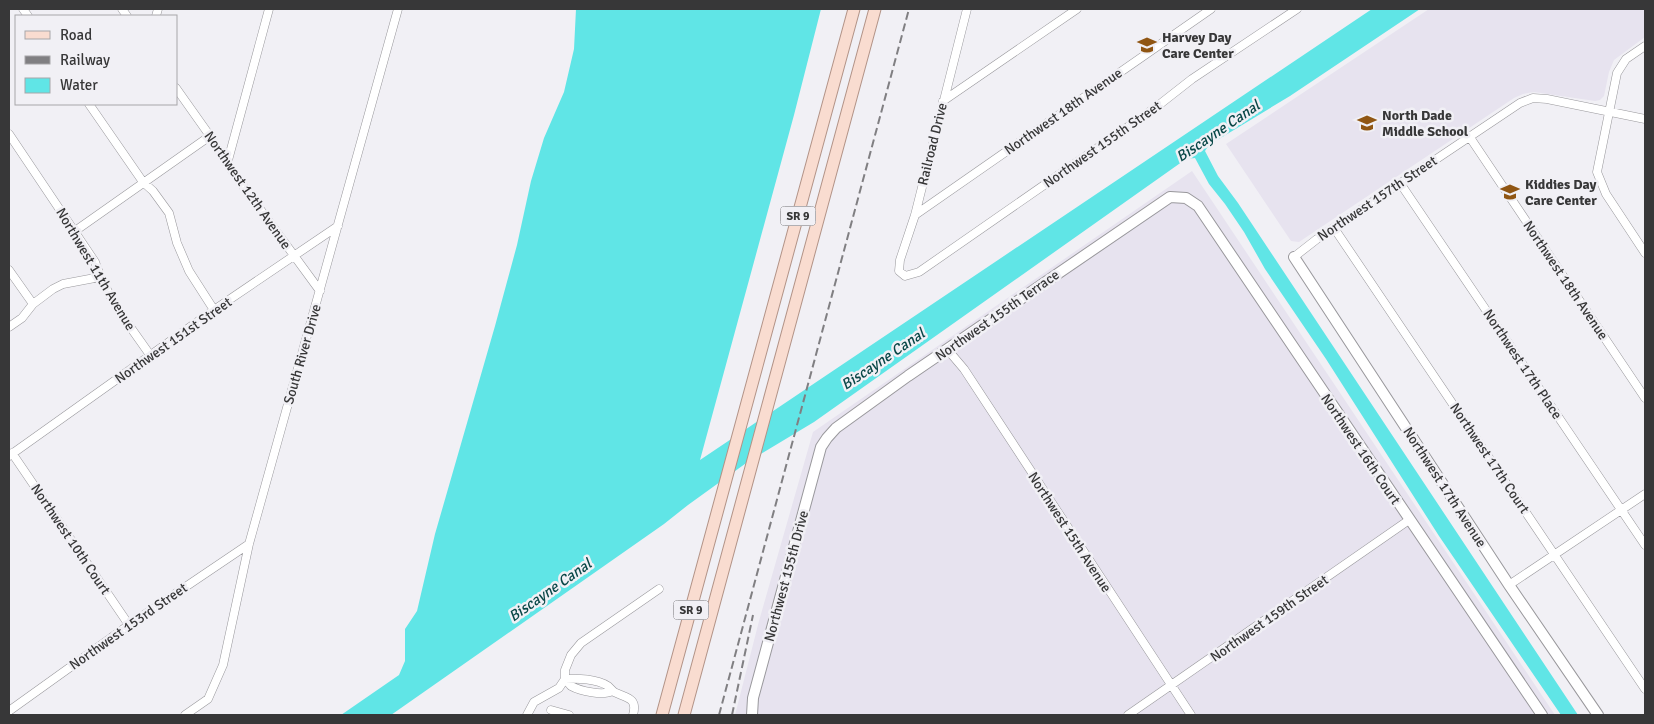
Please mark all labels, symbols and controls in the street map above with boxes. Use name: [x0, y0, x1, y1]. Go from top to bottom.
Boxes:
legend: [15, 15, 178, 105]
text: Road: [60, 26, 92, 44]
place label: Harvey Day Care Center: [1162, 29, 1234, 62]
school or university icon: Harvey Day Care Center: [1136, 34, 1158, 56]
text: Railway: [60, 51, 110, 69]
street label: Northwest 18th Avenue: [1001, 64, 1126, 159]
text: Water: [60, 76, 98, 94]
water label: Biscayne Canal: [1173, 96, 1265, 166]
street label: Northwest 155th Street: [1040, 97, 1165, 192]
street label: Railroad Drive: [914, 101, 951, 187]
place label: North Dade Middle School: [1382, 107, 1469, 140]
school or university icon: North Dade Middle School: [1356, 112, 1378, 134]
street label: Northwest 12th Avenue: [200, 128, 295, 253]
street label: Northwest 157th Street: [1314, 152, 1440, 245]
place label: Kiddies Day Care Center: [1525, 176, 1597, 209]
school or university icon: Kiddies Day Care Center: [1499, 181, 1521, 203]
street label: Northwest 11th Avenue: [52, 205, 139, 334]
road number: SR 9: [780, 207, 816, 226]
street label: Northwest 18th Avenue: [1519, 217, 1612, 343]
street label: Northwest 155th Terrace: [932, 266, 1063, 365]
street label: Northwest 151st Street: [112, 294, 235, 387]
street label: South River Drive: [280, 302, 325, 406]
street label: Northwest 17th Place: [1479, 306, 1566, 422]
water label: Biscayne Canal: [838, 324, 930, 394]
street label: Northwest 16th Court: [1317, 391, 1404, 508]
street label: Northwest 17th Court: [1446, 400, 1533, 517]
street label: Northwest 17th Avenue: [1399, 424, 1490, 551]
street label: Northwest 15th Avenue: [1024, 469, 1115, 596]
street label: Northwest 10th Court: [27, 481, 114, 598]
street label: Northwest 155th Drive: [761, 509, 812, 644]
water label: Biscayne Canal: [505, 554, 596, 625]
street label: Northwest 159th Street: [1207, 571, 1332, 666]
street label: Northwest 153rd Street: [66, 579, 191, 674]
road number: SR 9: [674, 600, 708, 620]

